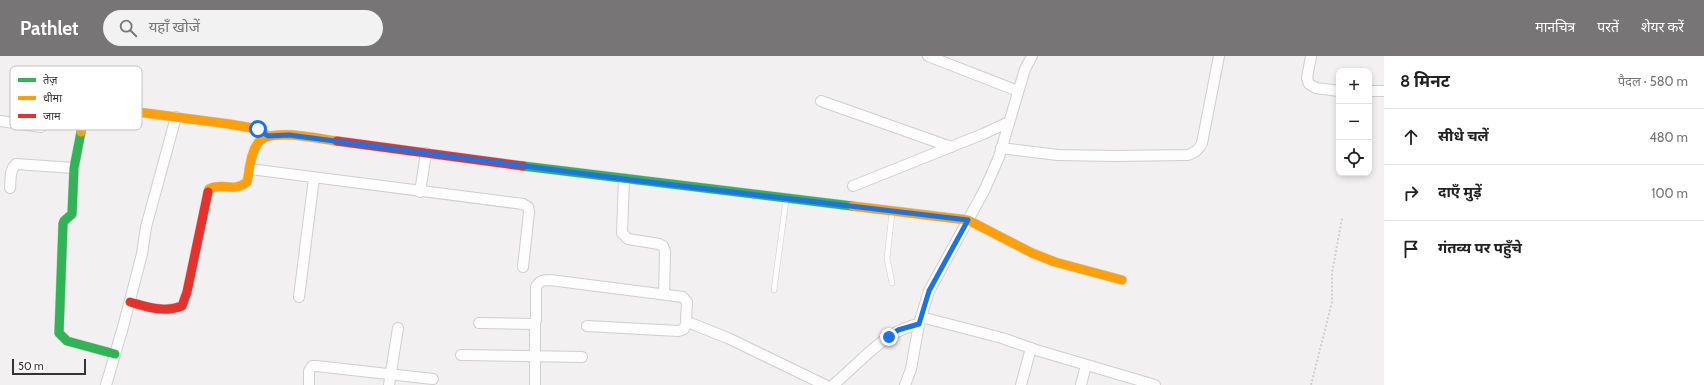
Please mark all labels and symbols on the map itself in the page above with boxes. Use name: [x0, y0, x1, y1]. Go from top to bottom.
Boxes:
legend: [10, 66, 142, 130]
text: तेज़: [43, 73, 58, 87]
text: धीमा: [43, 91, 62, 105]
text: जाम: [43, 109, 61, 123]
route start: [249, 120, 267, 138]
route end: [880, 328, 898, 346]
scale bar: [12, 357, 86, 376]

